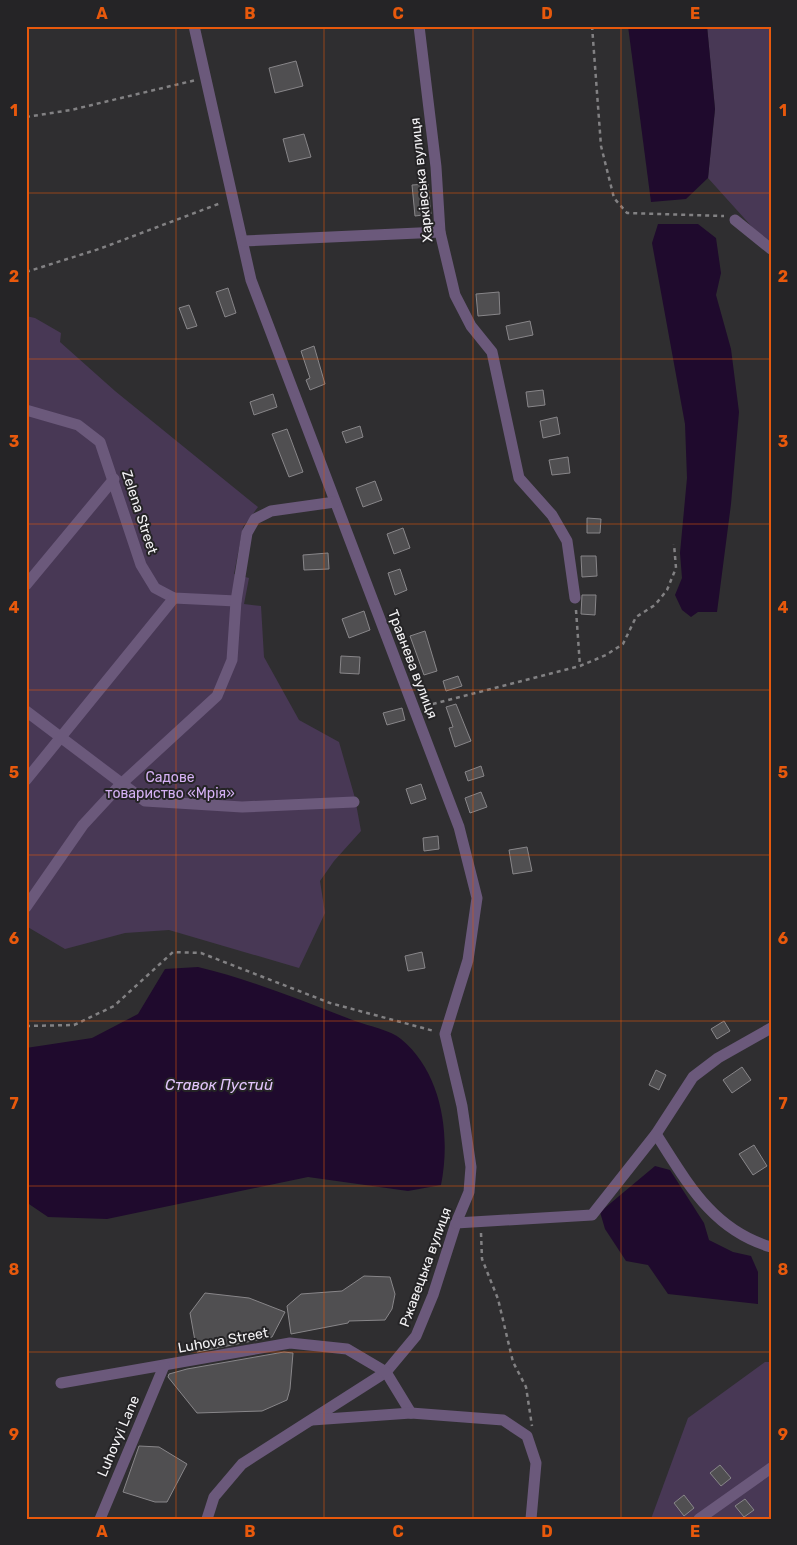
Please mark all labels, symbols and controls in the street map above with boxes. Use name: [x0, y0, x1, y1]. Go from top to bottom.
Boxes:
text: A: [96, 4, 108, 23]
text: B: [244, 4, 256, 23]
text: C: [392, 4, 404, 23]
text: D: [541, 4, 553, 23]
text: E: [690, 4, 700, 23]
text: 1: [10, 101, 18, 120]
text: 1: [779, 101, 787, 120]
street label: Харківська вулиця: [407, 117, 436, 243]
text: 2: [9, 267, 19, 286]
text: 2: [778, 267, 788, 286]
text: 3: [9, 432, 19, 451]
text: 3: [778, 432, 788, 451]
street label: Zelena Street: [118, 468, 161, 557]
text: 4: [9, 598, 20, 617]
text: 4: [778, 598, 789, 617]
street label: Травнева вулиця: [384, 607, 441, 721]
text: 5: [9, 763, 19, 782]
text: 5: [778, 763, 788, 782]
park label: Садове товариство «Мрія»: [105, 769, 235, 802]
text: 6: [9, 929, 19, 948]
text: 6: [778, 929, 788, 948]
water label: Ставок Пустий: [165, 1076, 273, 1094]
text: 7: [9, 1094, 19, 1113]
text: 7: [778, 1094, 788, 1113]
street label: Ржавецька вулиця: [396, 1205, 455, 1329]
text: 8: [9, 1260, 20, 1279]
text: 8: [778, 1260, 789, 1279]
street label: Luhova Street: [177, 1324, 270, 1357]
street label: Luhovyi Lane: [94, 1393, 143, 1479]
text: 9: [9, 1425, 19, 1444]
text: 9: [778, 1425, 788, 1444]
text: A: [96, 1522, 108, 1541]
text: B: [244, 1522, 256, 1541]
text: C: [392, 1522, 404, 1541]
text: D: [541, 1522, 553, 1541]
text: E: [690, 1522, 700, 1541]

